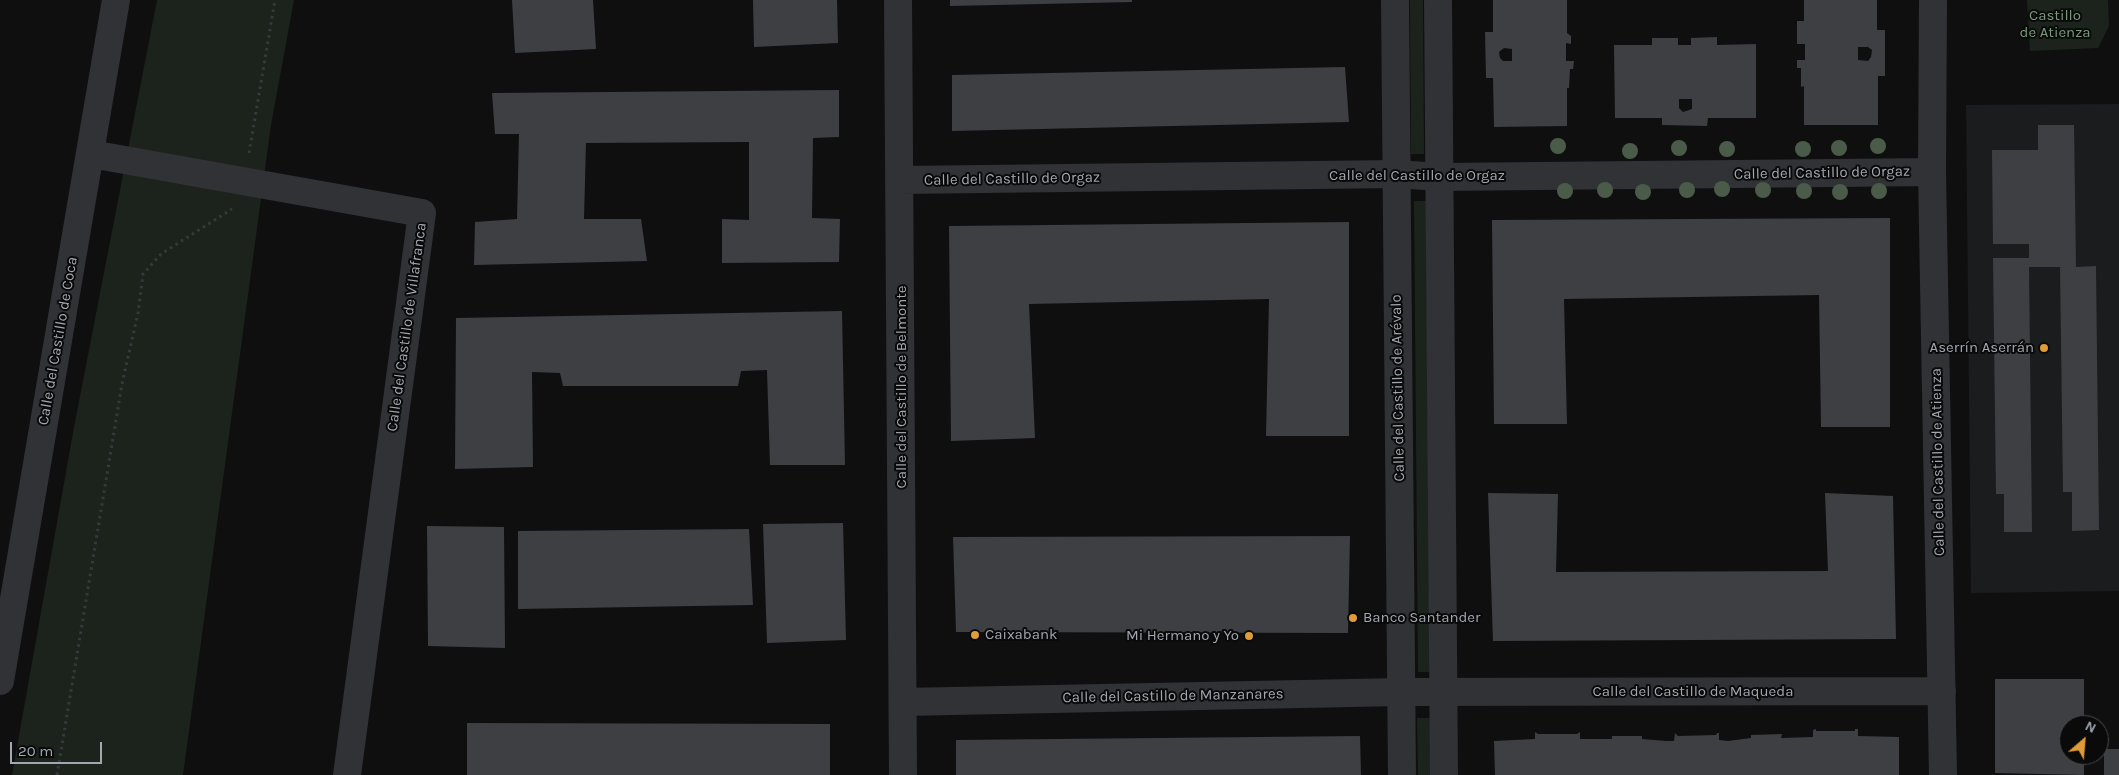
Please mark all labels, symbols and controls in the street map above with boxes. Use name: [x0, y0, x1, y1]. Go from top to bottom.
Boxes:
park label: Castillo de Atienza: [2019, 7, 2091, 42]
street label: Calle del Castillo de Orgaz: [1734, 162, 1910, 184]
street label: Calle del Castillo de Orgaz: [1329, 167, 1505, 185]
street label: Calle del Castillo de Orgaz: [924, 168, 1100, 190]
street label: Calle del Castillo de Villafranca: [383, 221, 431, 433]
street label: Calle del Castillo de Coca: [34, 255, 82, 427]
street label: Calle del Castillo de Belmonte: [893, 285, 911, 489]
street label: Calle del Castillo de Arévalo: [1387, 294, 1409, 482]
place label: Aserrín Aserrán: [1930, 339, 2034, 357]
marker: Aserrín Aserrán: [2038, 342, 2050, 354]
street label: Calle del Castillo de Atienza: [1927, 368, 1949, 556]
place label: Banco Santander: [1363, 609, 1480, 627]
marker: Banco Santander: [1347, 612, 1359, 624]
place label: Caixabank: [985, 626, 1058, 644]
place label: Mi Hermano y Yo: [1126, 627, 1239, 645]
marker: Caixabank: [969, 629, 981, 641]
marker: Mi Hermano y Yo: [1243, 630, 1255, 642]
street label: Calle del Castillo de Maqueda: [1593, 683, 1793, 701]
street label: Calle del Castillo de Manzanares: [1062, 685, 1284, 707]
north arrow: [2059, 715, 2109, 765]
text: N: [2082, 717, 2099, 737]
scale bar: [12, 732, 105, 764]
text: 20 m: [18, 742, 53, 760]

